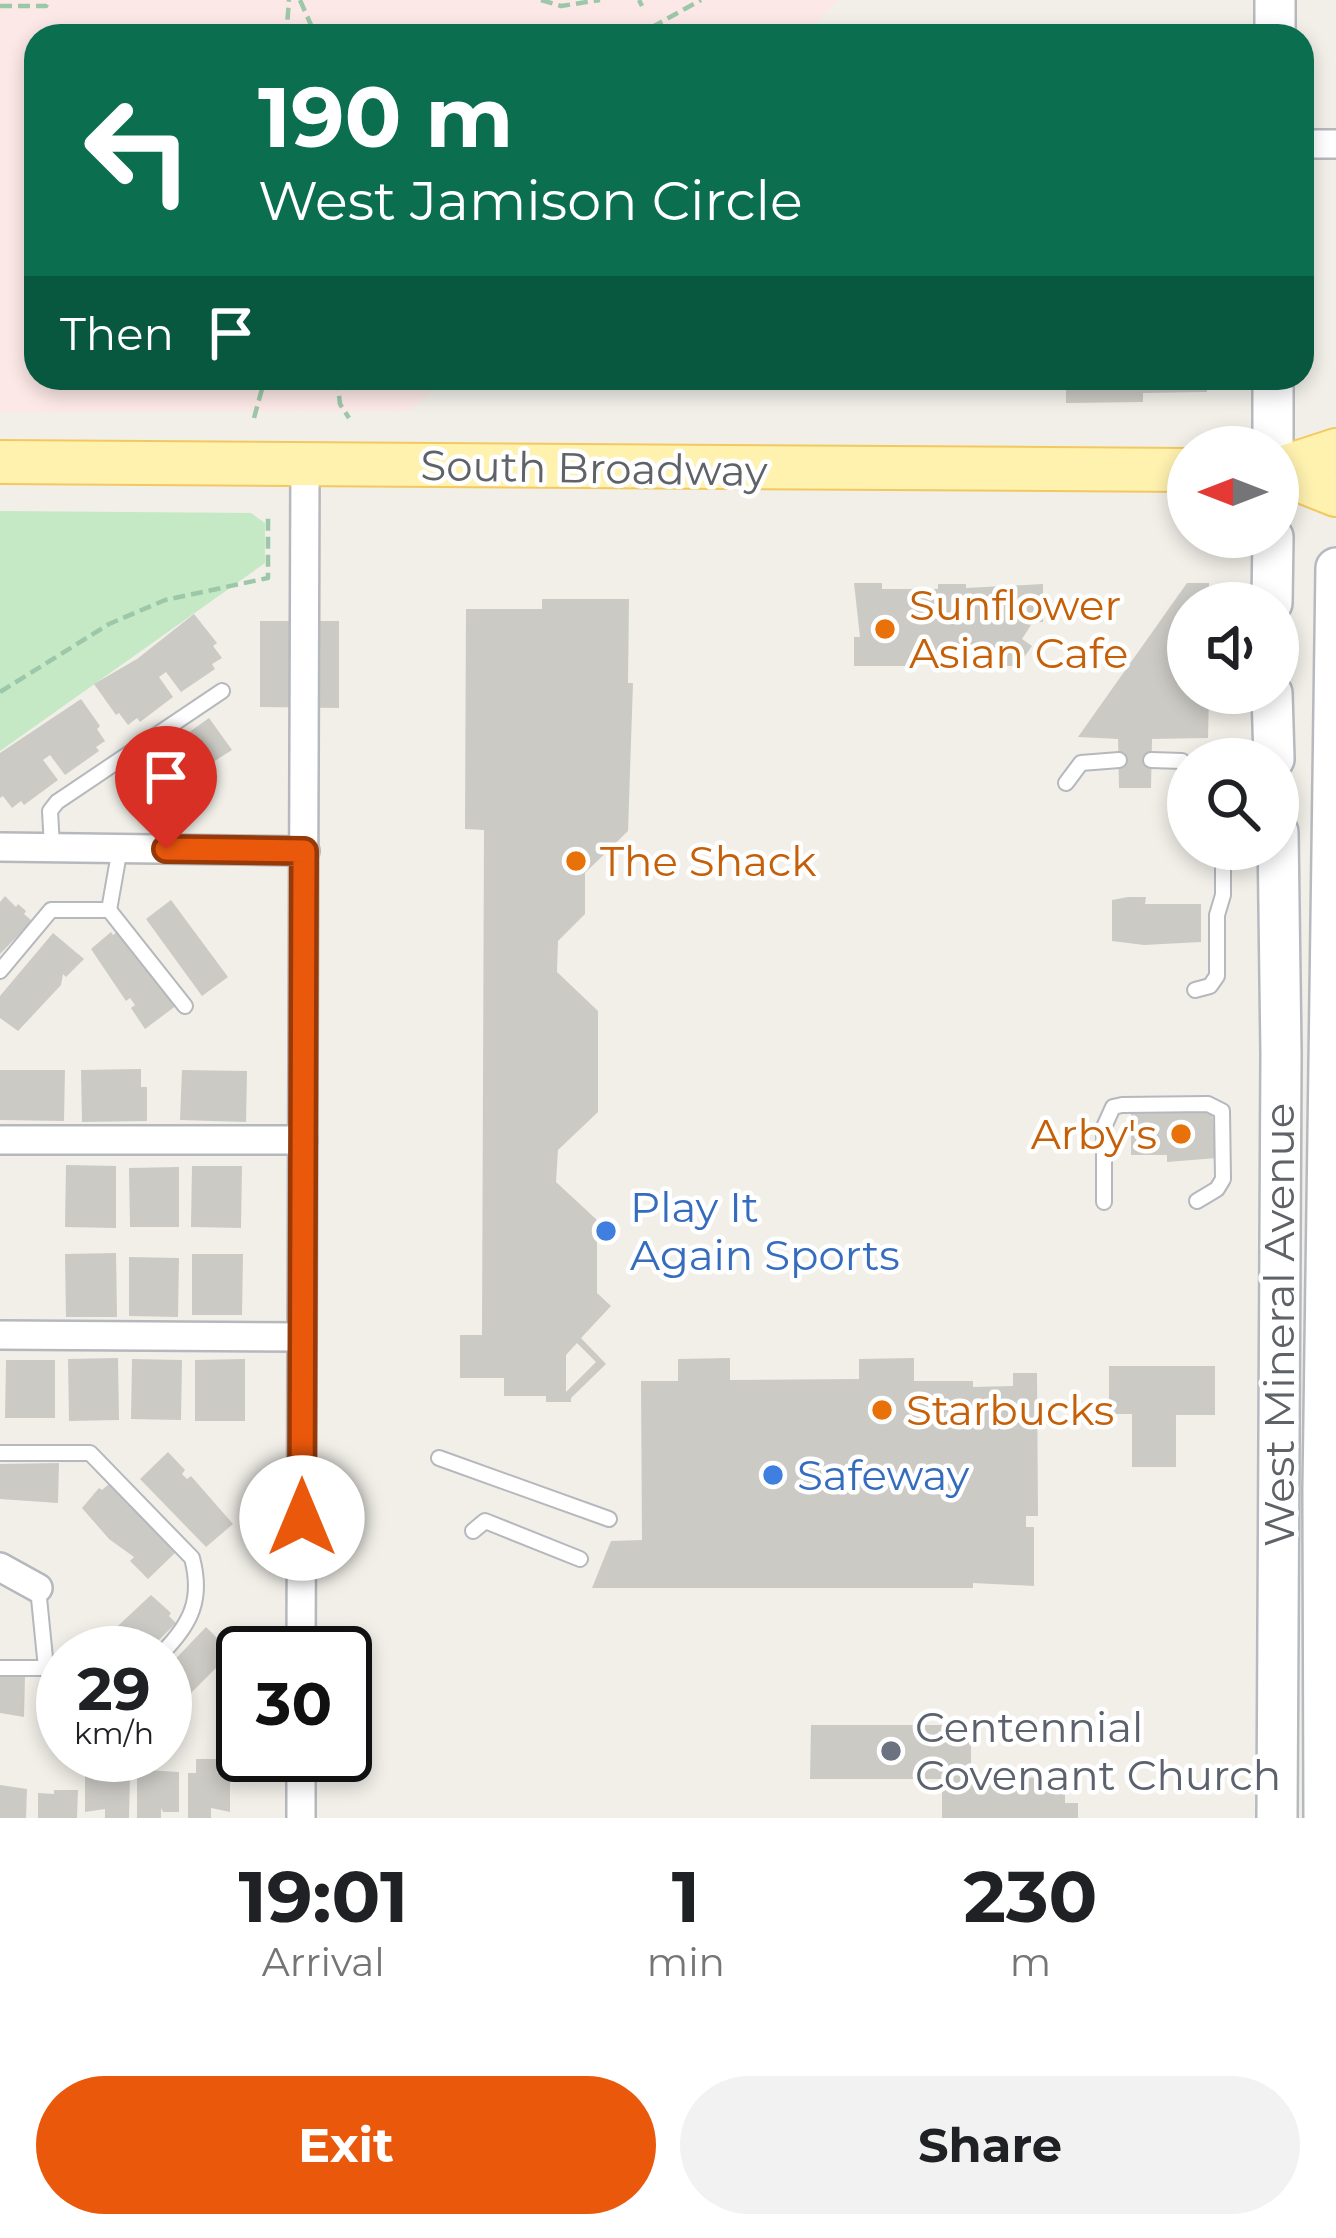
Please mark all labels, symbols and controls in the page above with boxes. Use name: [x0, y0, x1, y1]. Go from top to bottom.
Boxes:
text: 190 m: [258, 66, 513, 168]
icon: left: [60, 72, 216, 228]
text: West Jamison Circle: [258, 168, 803, 234]
icon: arrive: [198, 300, 264, 366]
text: Then: [60, 306, 174, 361]
north arrow: [1167, 426, 1299, 558]
map controls: [1167, 426, 1299, 870]
street label: South Broadway: [420, 439, 768, 497]
place label: Sunflower Asian Cafe: [909, 579, 1128, 679]
button: sound: [1167, 582, 1299, 714]
marker: Sunflower Asian Cafe: [872, 616, 898, 642]
pin: [115, 726, 217, 849]
button: search: [1167, 738, 1299, 870]
icon: arrive: [133, 744, 199, 810]
place label: The Shack: [600, 835, 816, 887]
marker: The Shack: [563, 848, 589, 874]
street label: West Mineral Avenue: [1253, 1103, 1305, 1547]
place label: Arby's: [1031, 1108, 1157, 1160]
marker: Arby's: [1168, 1121, 1194, 1147]
place label: Play It Again Sports: [630, 1181, 900, 1281]
marker: Play It Again Sports: [593, 1218, 619, 1244]
place label: Starbucks: [906, 1384, 1114, 1436]
marker: Starbucks: [869, 1397, 895, 1423]
place label: Safeway: [797, 1449, 969, 1501]
position arrow: [239, 1455, 365, 1581]
marker: Safeway: [760, 1462, 786, 1488]
speed limit sign: 30: [216, 1626, 372, 1782]
text: 29: [77, 1652, 151, 1725]
place label: Centennial Covenant Church: [915, 1701, 1281, 1801]
text: km/h: [74, 1715, 154, 1752]
marker: Centennial Covenant Church: [878, 1738, 904, 1764]
text: 19:01: [238, 1852, 408, 1940]
text: 1: [672, 1852, 700, 1940]
text: 230: [963, 1852, 1097, 1940]
text: Arrival: [262, 1938, 385, 1986]
text: min: [647, 1938, 725, 1986]
text: m: [1010, 1938, 1051, 1986]
button: Exit: [36, 2076, 656, 2214]
button: Share: [680, 2076, 1300, 2214]

